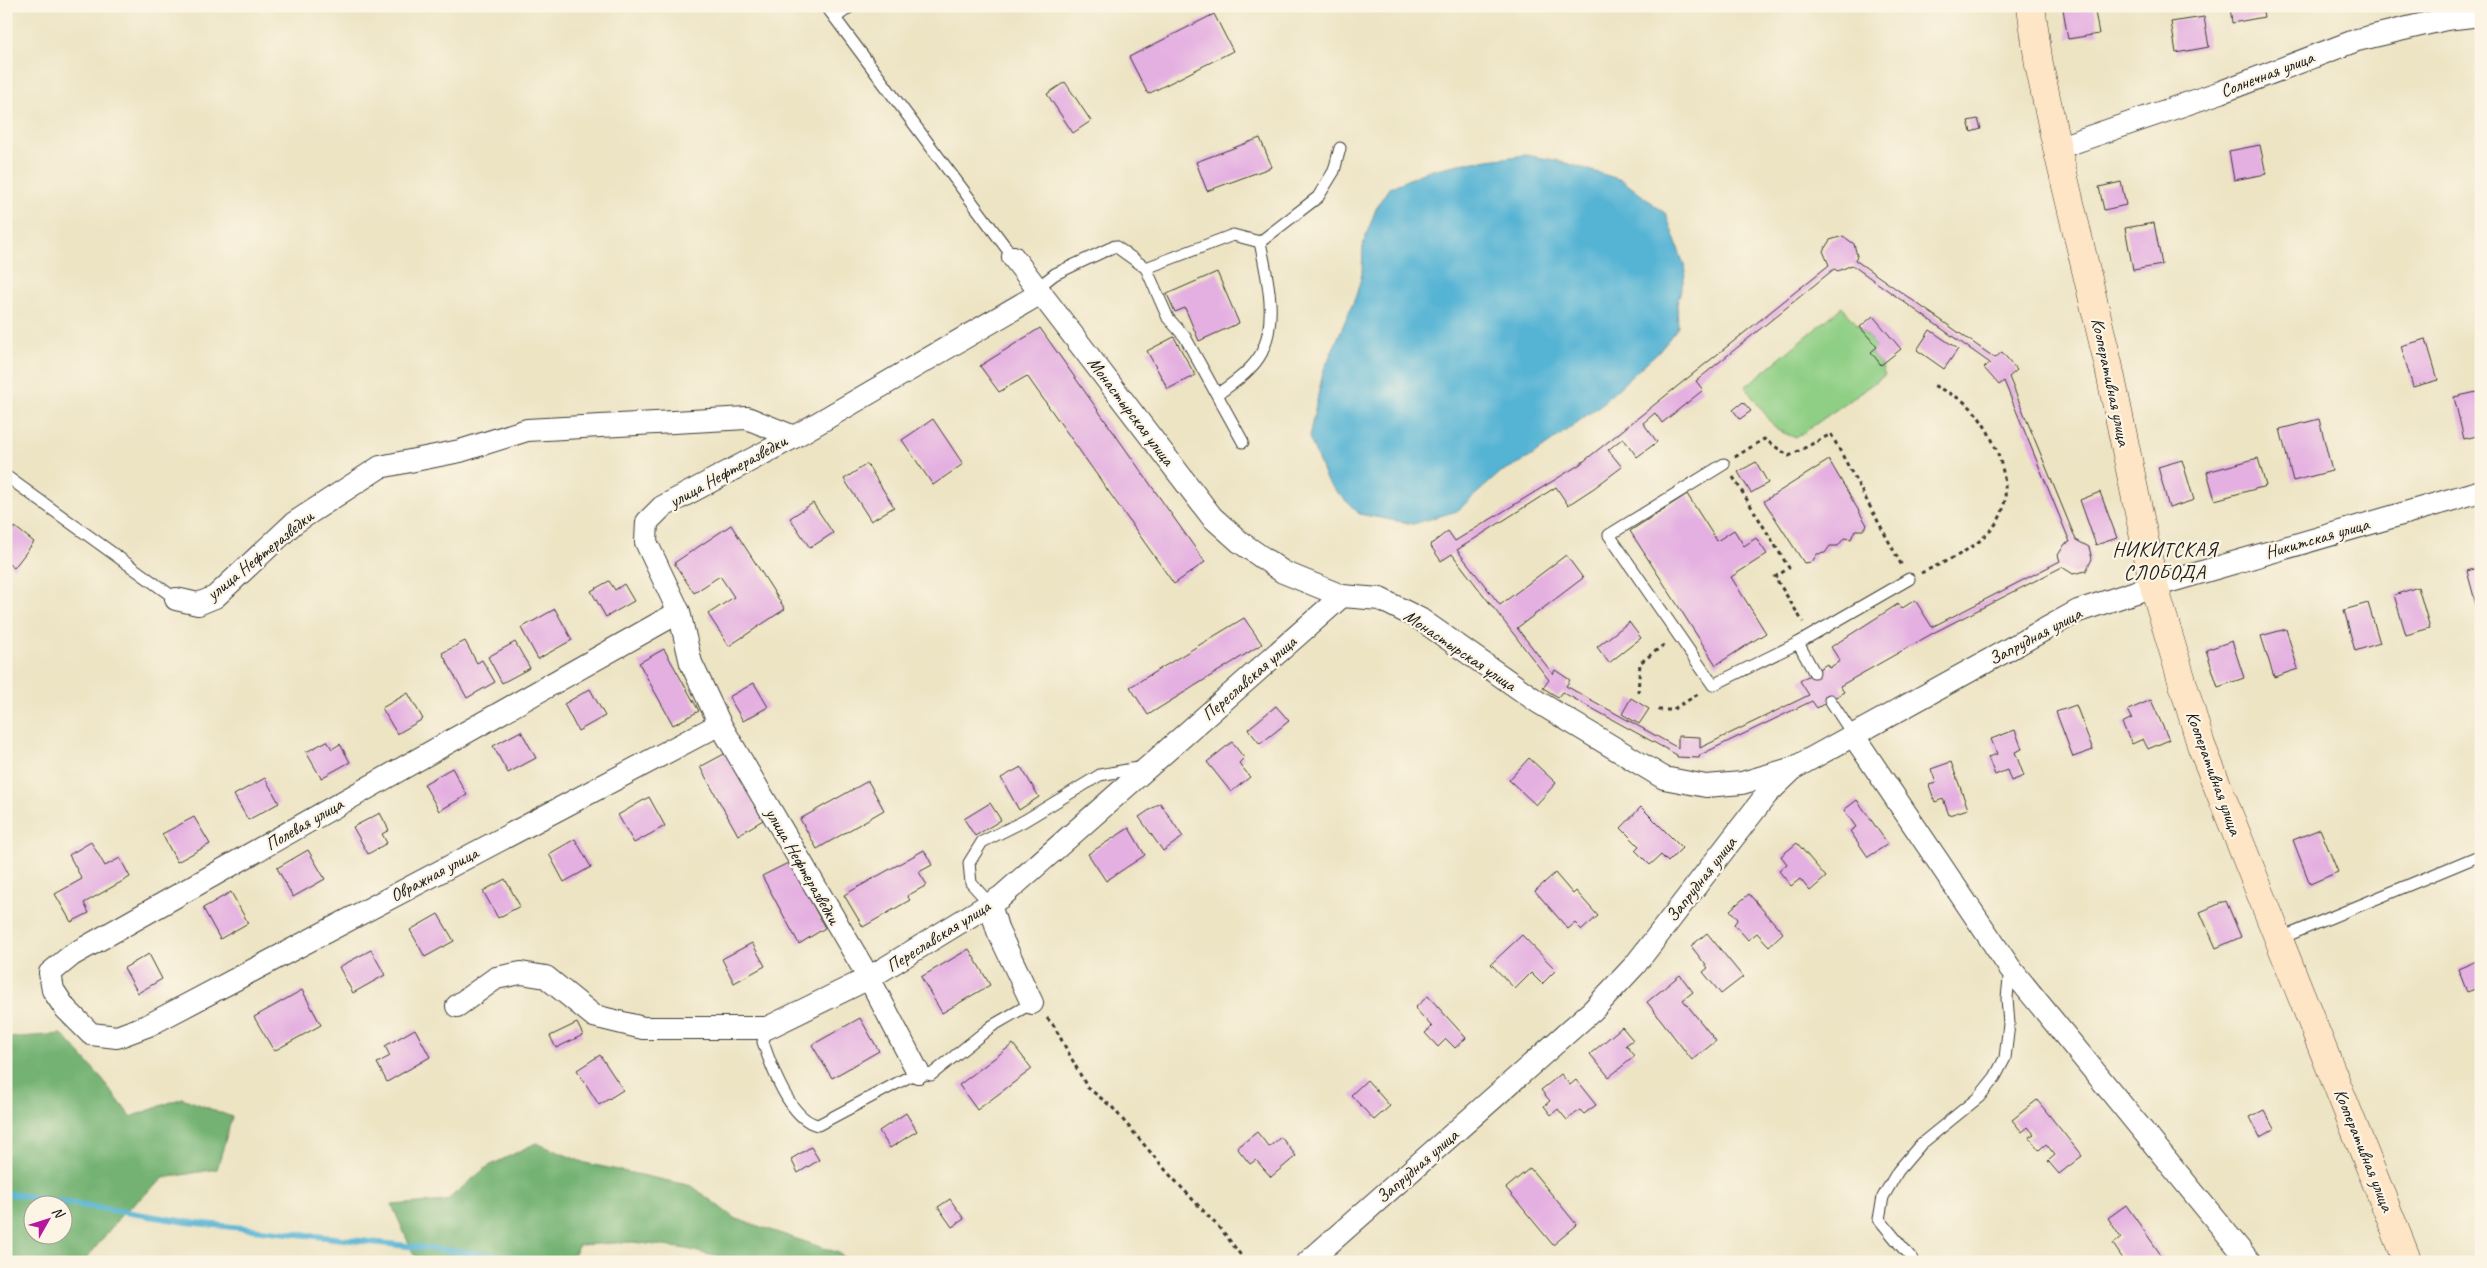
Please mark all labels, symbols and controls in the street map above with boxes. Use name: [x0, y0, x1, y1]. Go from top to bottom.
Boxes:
street label: Солнечная улица: [2217, 46, 2318, 102]
street label: Кооперативная улица: [2087, 316, 2136, 449]
street label: Монастырская улица: [1083, 352, 1180, 471]
street label: улица Нефтеразведки: [664, 429, 792, 513]
street label: улица Нефтеразведки: [201, 505, 319, 605]
street label: Никитская улица: [2263, 512, 2373, 563]
district label: НИКИТСКАЯ СЛОБОДА: [2113, 537, 2219, 585]
street label: Запрудная улица: [1985, 602, 2086, 670]
street label: Монастырская улица: [1400, 604, 1522, 697]
street label: Переславская улица: [1197, 630, 1302, 725]
street label: Кооперативная улица: [2181, 708, 2247, 839]
street label: Полевая улица: [261, 792, 348, 855]
street label: улица Нефтеразведки: [760, 803, 846, 929]
street label: Запрудная улица: [1661, 831, 1742, 926]
street label: Овражная улица: [386, 841, 483, 906]
street label: Переславская улица: [882, 894, 995, 977]
street label: Кооперативная улица: [2329, 1085, 2399, 1216]
street label: Запрудная улица: [1371, 1123, 1464, 1208]
north arrow: [22, 1196, 72, 1246]
text: N: [48, 1203, 69, 1223]

